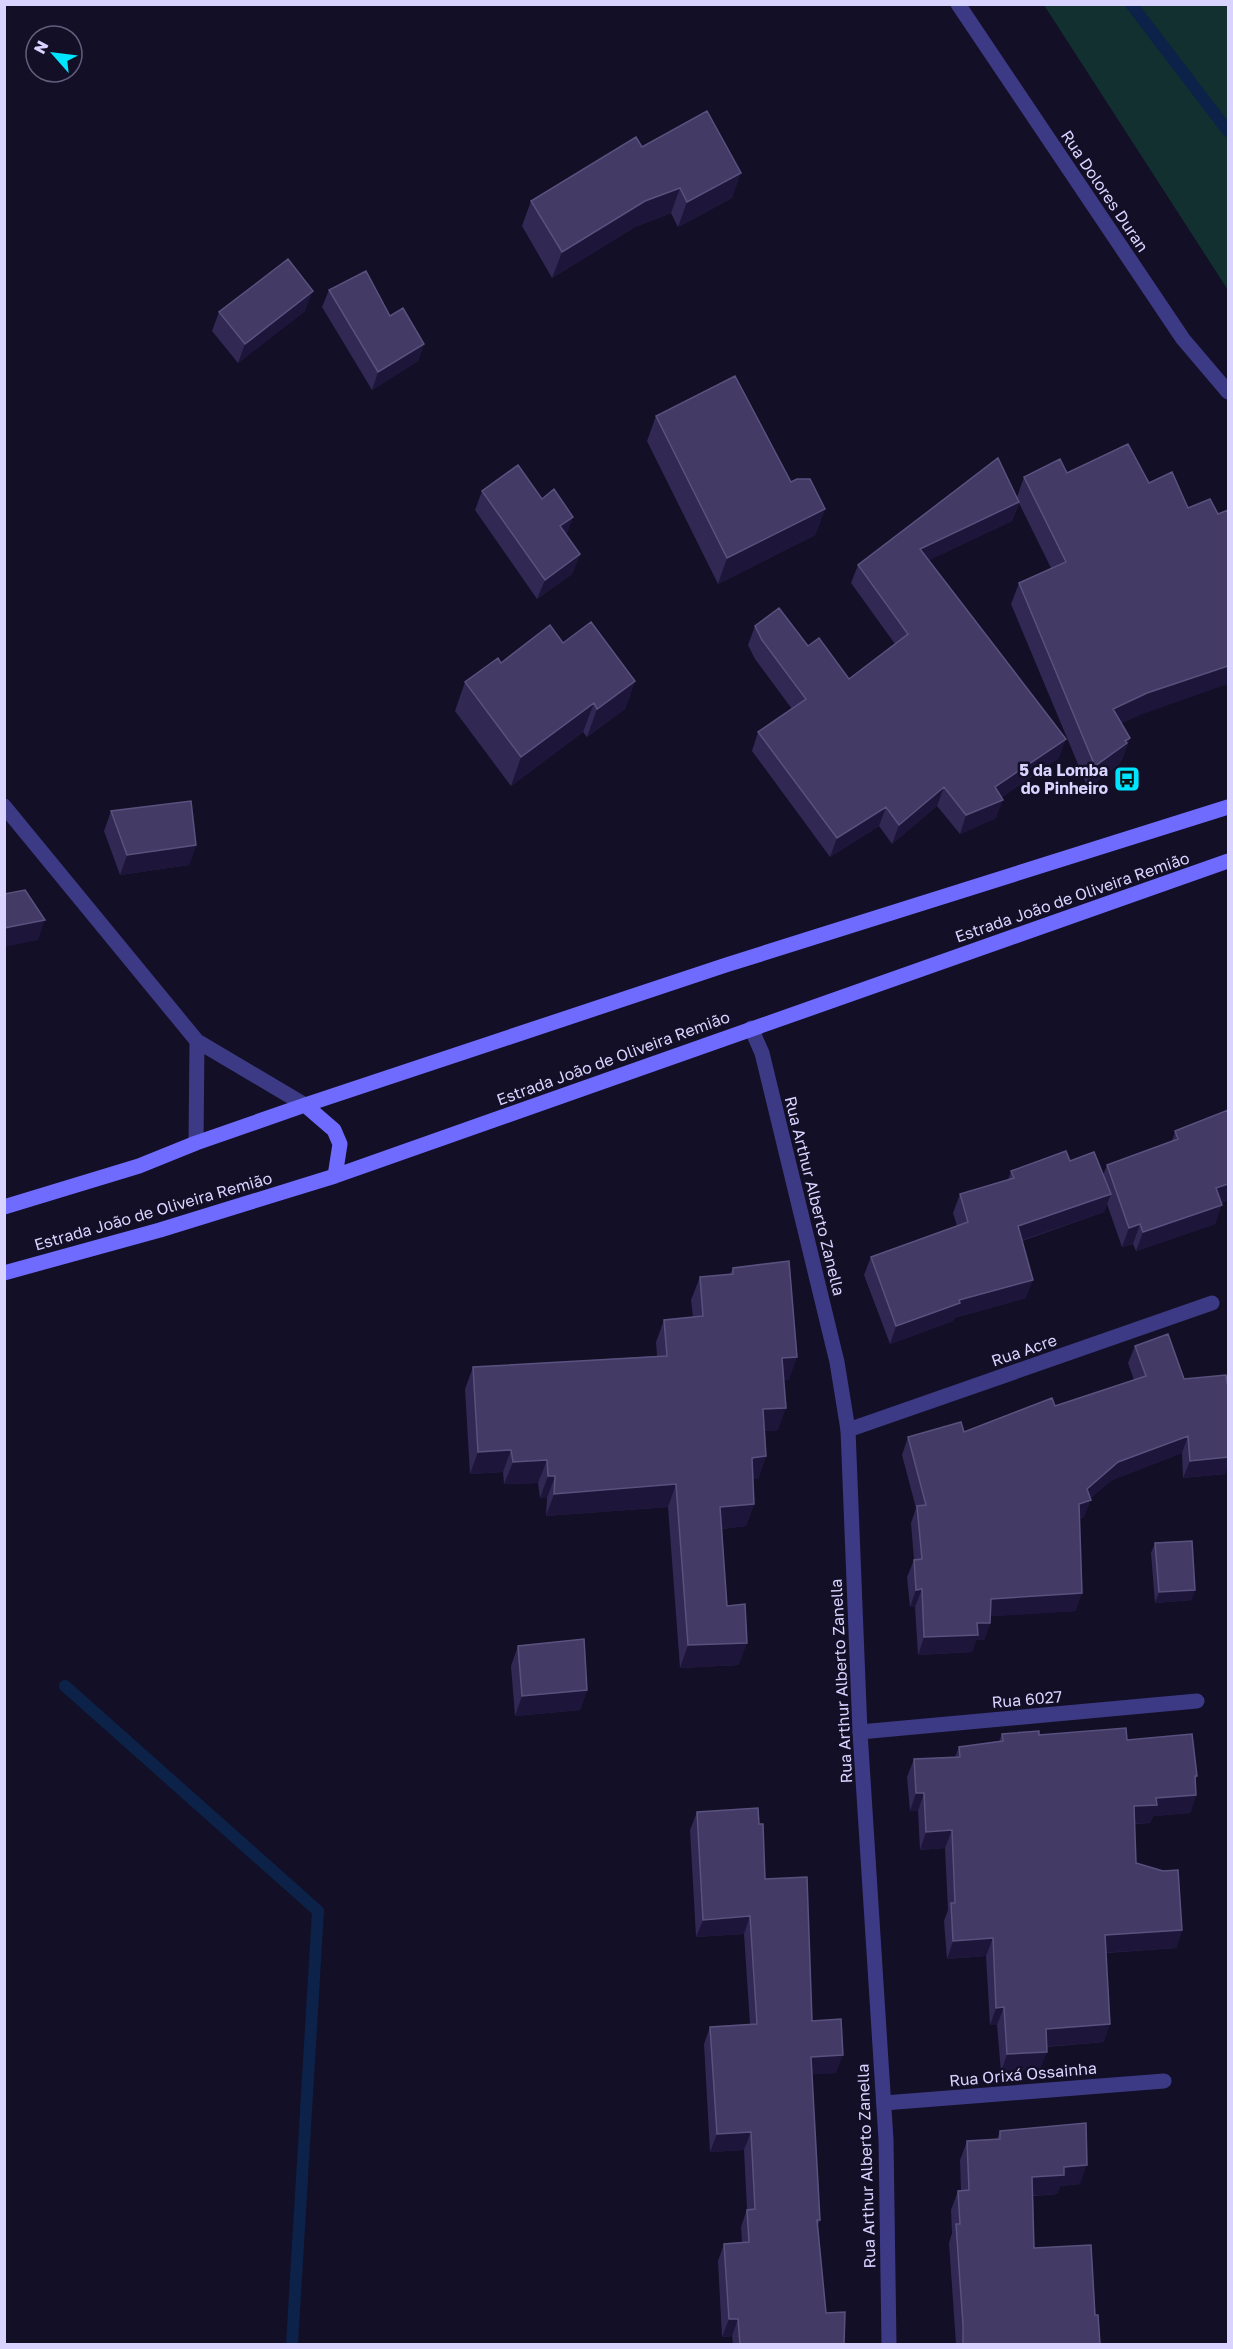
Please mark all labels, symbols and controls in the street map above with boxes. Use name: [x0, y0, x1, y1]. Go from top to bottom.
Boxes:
north arrow: [24, 24, 84, 84]
text: N: [29, 37, 52, 57]
street label: Rua Dolores Duran: [1057, 126, 1153, 256]
place label: 5 da Lomba do Pinheiro: [1019, 760, 1108, 798]
bus stop icon: 5 da Lomba do Pinheiro: [1112, 764, 1142, 794]
street label: Estrada João de Oliveira Remião: [952, 847, 1192, 947]
street label: Estrada João de Oliveira Remião: [494, 1006, 732, 1110]
street label: Rua Arthur Alberto Zanella: [781, 1094, 849, 1298]
street label: Estrada João de Oliveira Remião: [32, 1167, 274, 1255]
street label: Rua Acre: [989, 1329, 1059, 1371]
street label: Rua Arthur Alberto Zanella: [826, 1578, 856, 1784]
street label: Rua 6027: [991, 1686, 1063, 1712]
street label: Rua Orixá Ossainha: [948, 2058, 1098, 2090]
street label: Rua Arthur Alberto Zanella: [852, 2063, 880, 2269]

